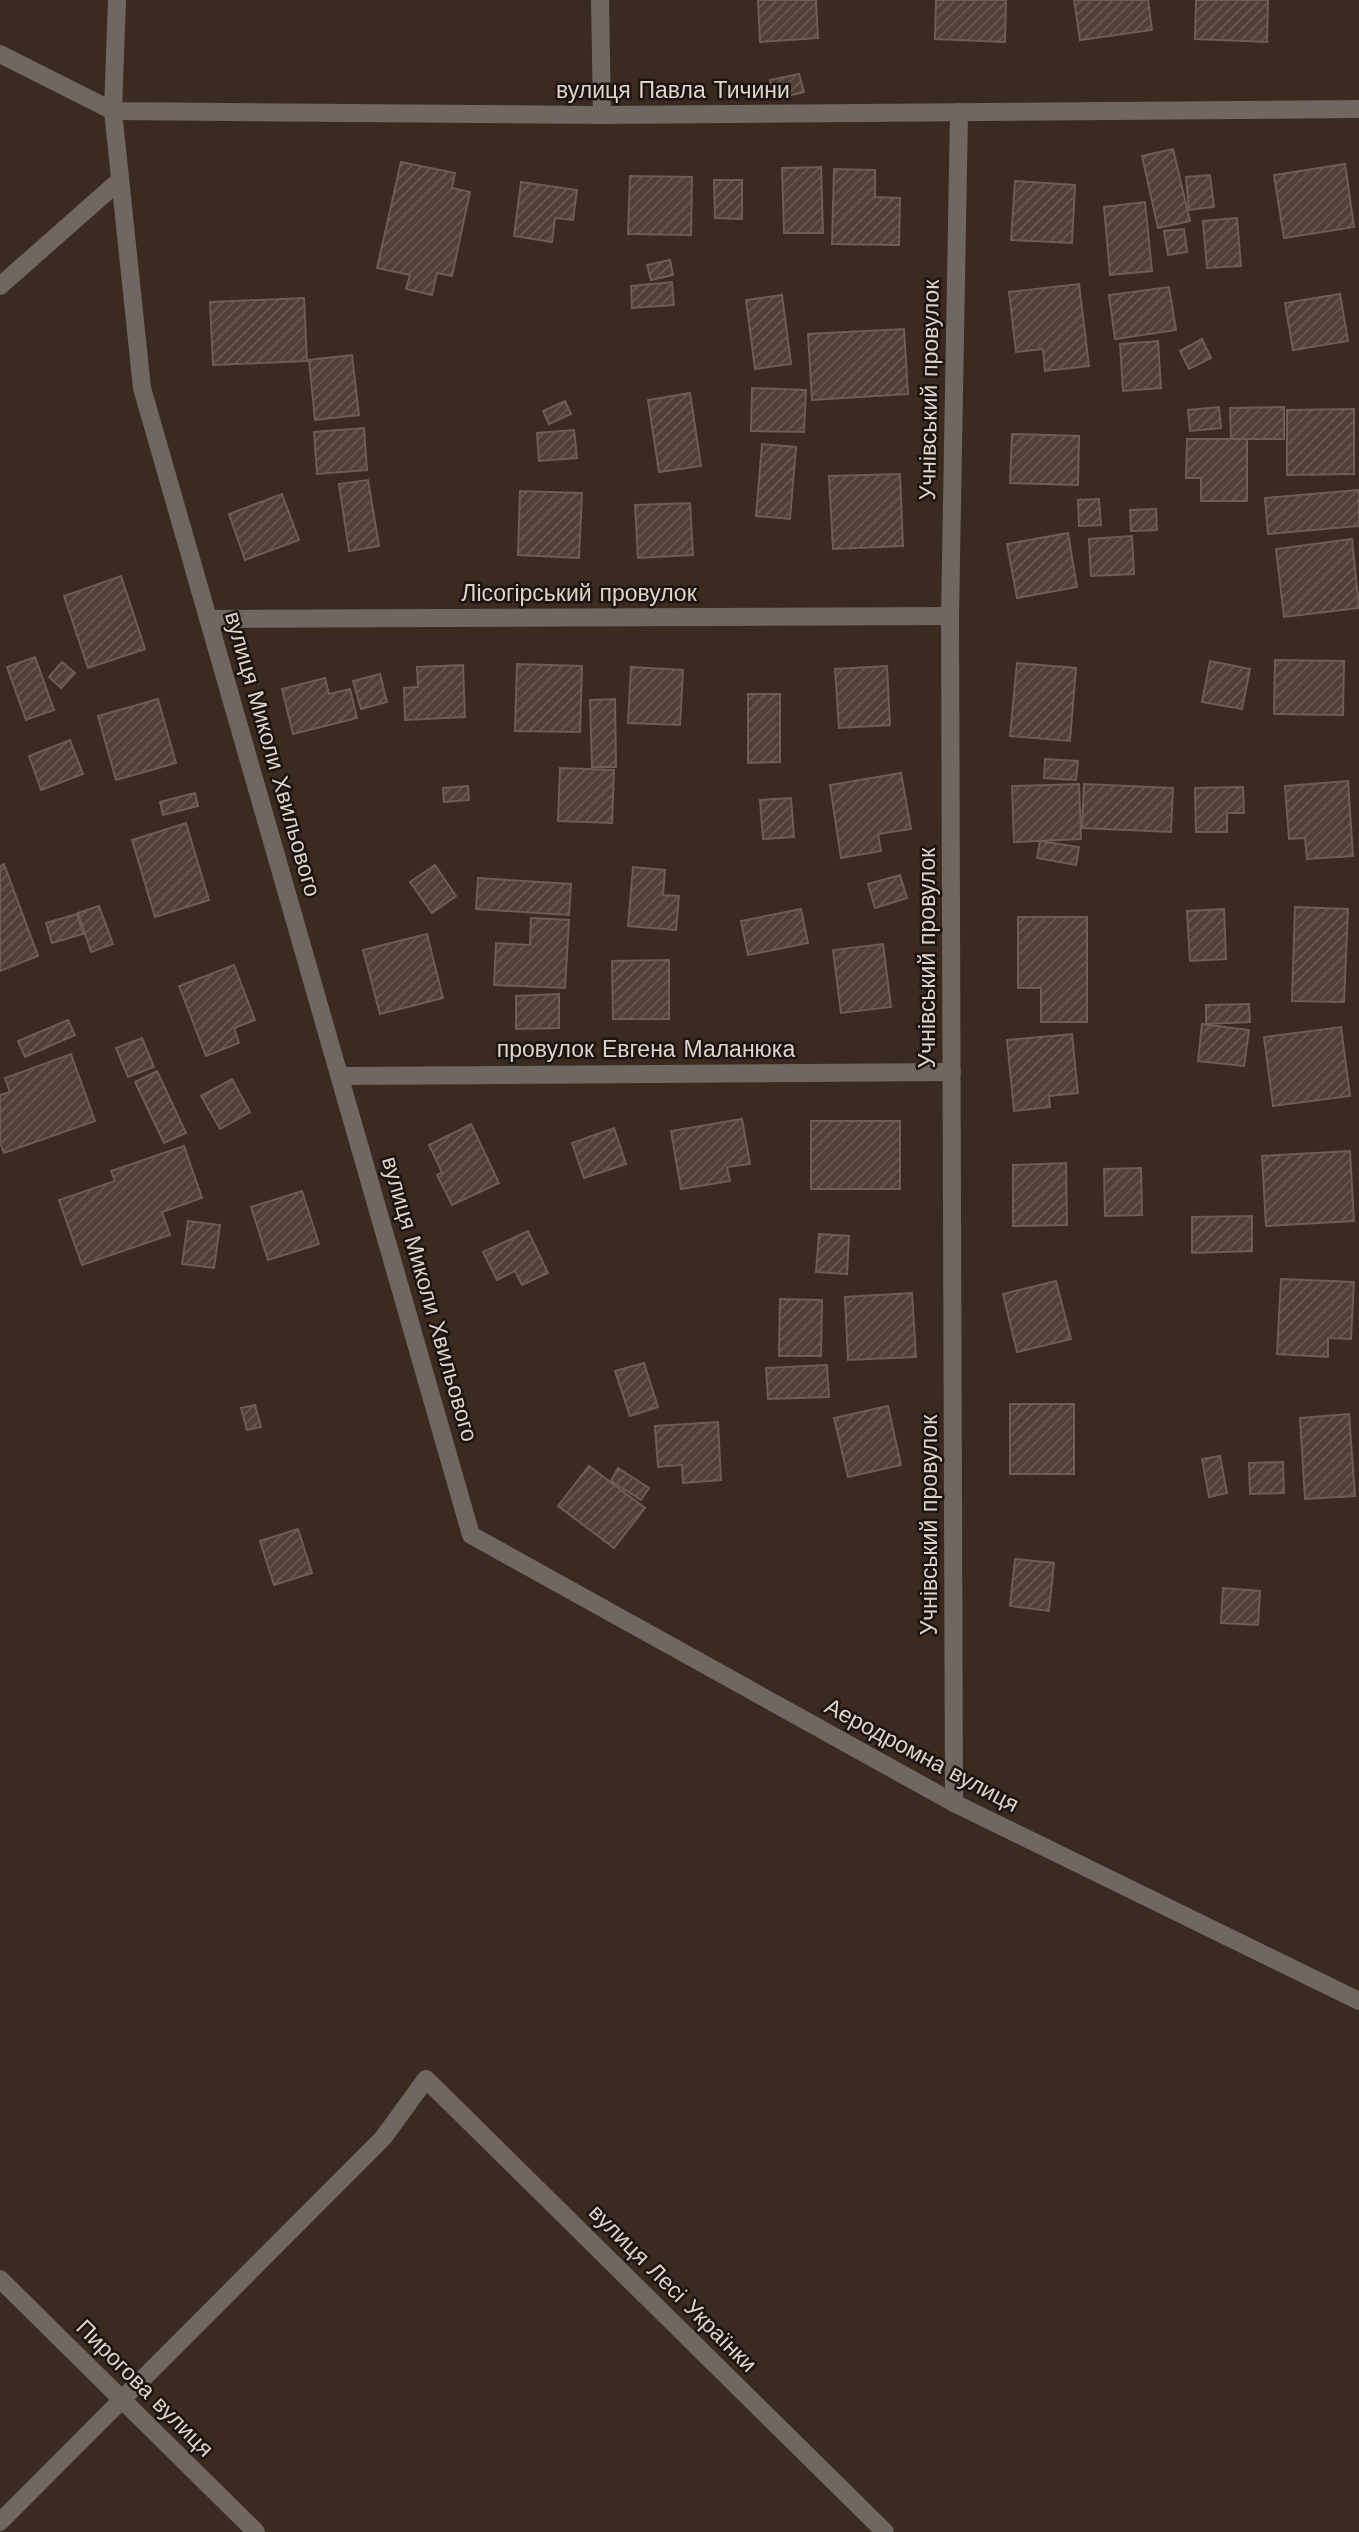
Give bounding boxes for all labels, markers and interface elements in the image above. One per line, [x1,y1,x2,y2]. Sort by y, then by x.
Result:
street label: вулиця Павла Тичини [556,77,790,104]
street label: Учнівський провулок [914,278,945,501]
street label: Лісогірський провулок [461,580,698,607]
street label: вулиця Миколи Хвильового [219,609,326,900]
street label: Учнівський провулок [914,847,941,1068]
street label: провулок Евгена Маланюка [497,1036,795,1063]
street label: вулиця Миколи Хвильового [376,1154,483,1445]
street label: Учнівський провулок [916,1414,943,1635]
street label: Аеродромна вулиця [820,1693,1023,1818]
street label: вулиця Лесі Українки [583,2199,762,2378]
street label: Пирогова вулиця [70,2314,219,2463]

